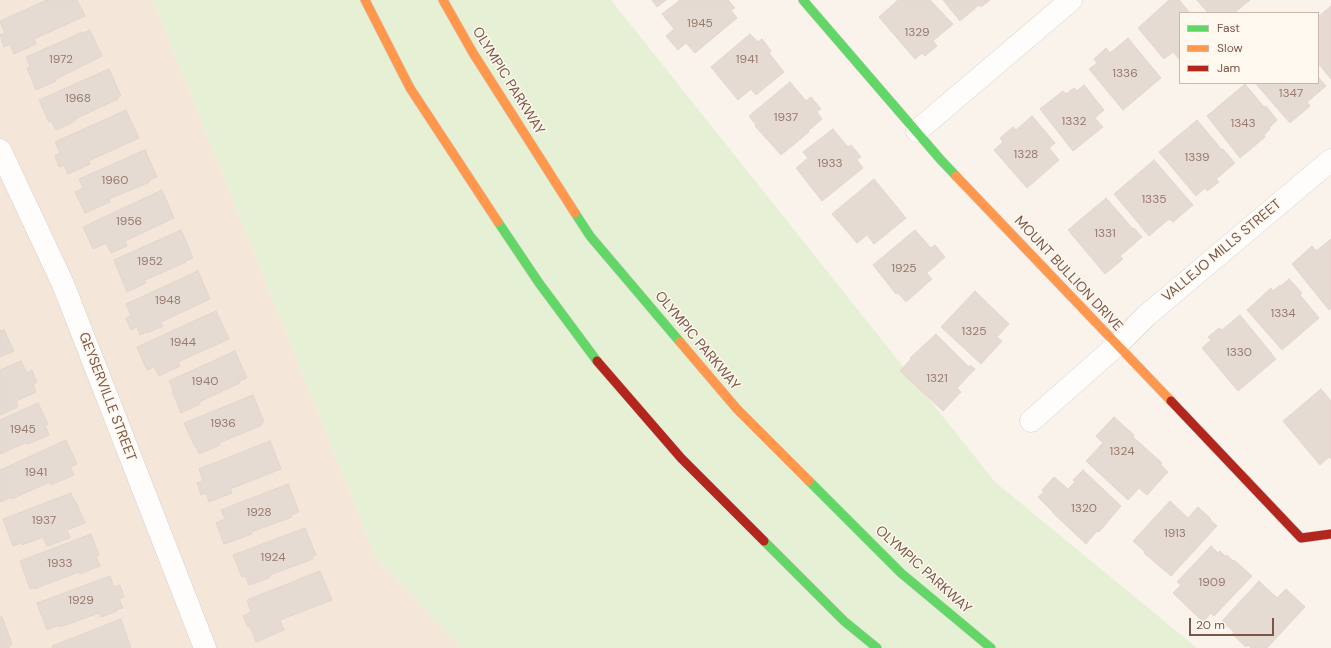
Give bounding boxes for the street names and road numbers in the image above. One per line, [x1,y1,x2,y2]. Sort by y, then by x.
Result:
street label: OLYMPIC PARKWAY [468,24,548,138]
street label: VALLEJO MILLS STREET [1159,196,1285,306]
street label: MOUNT BULLION DRIVE [1010,213,1126,335]
street label: OLYMPIC PARKWAY [651,288,743,394]
street label: GEYSERVILLE STREET [75,330,139,464]
street label: OLYMPIC PARKWAY [871,522,975,618]

